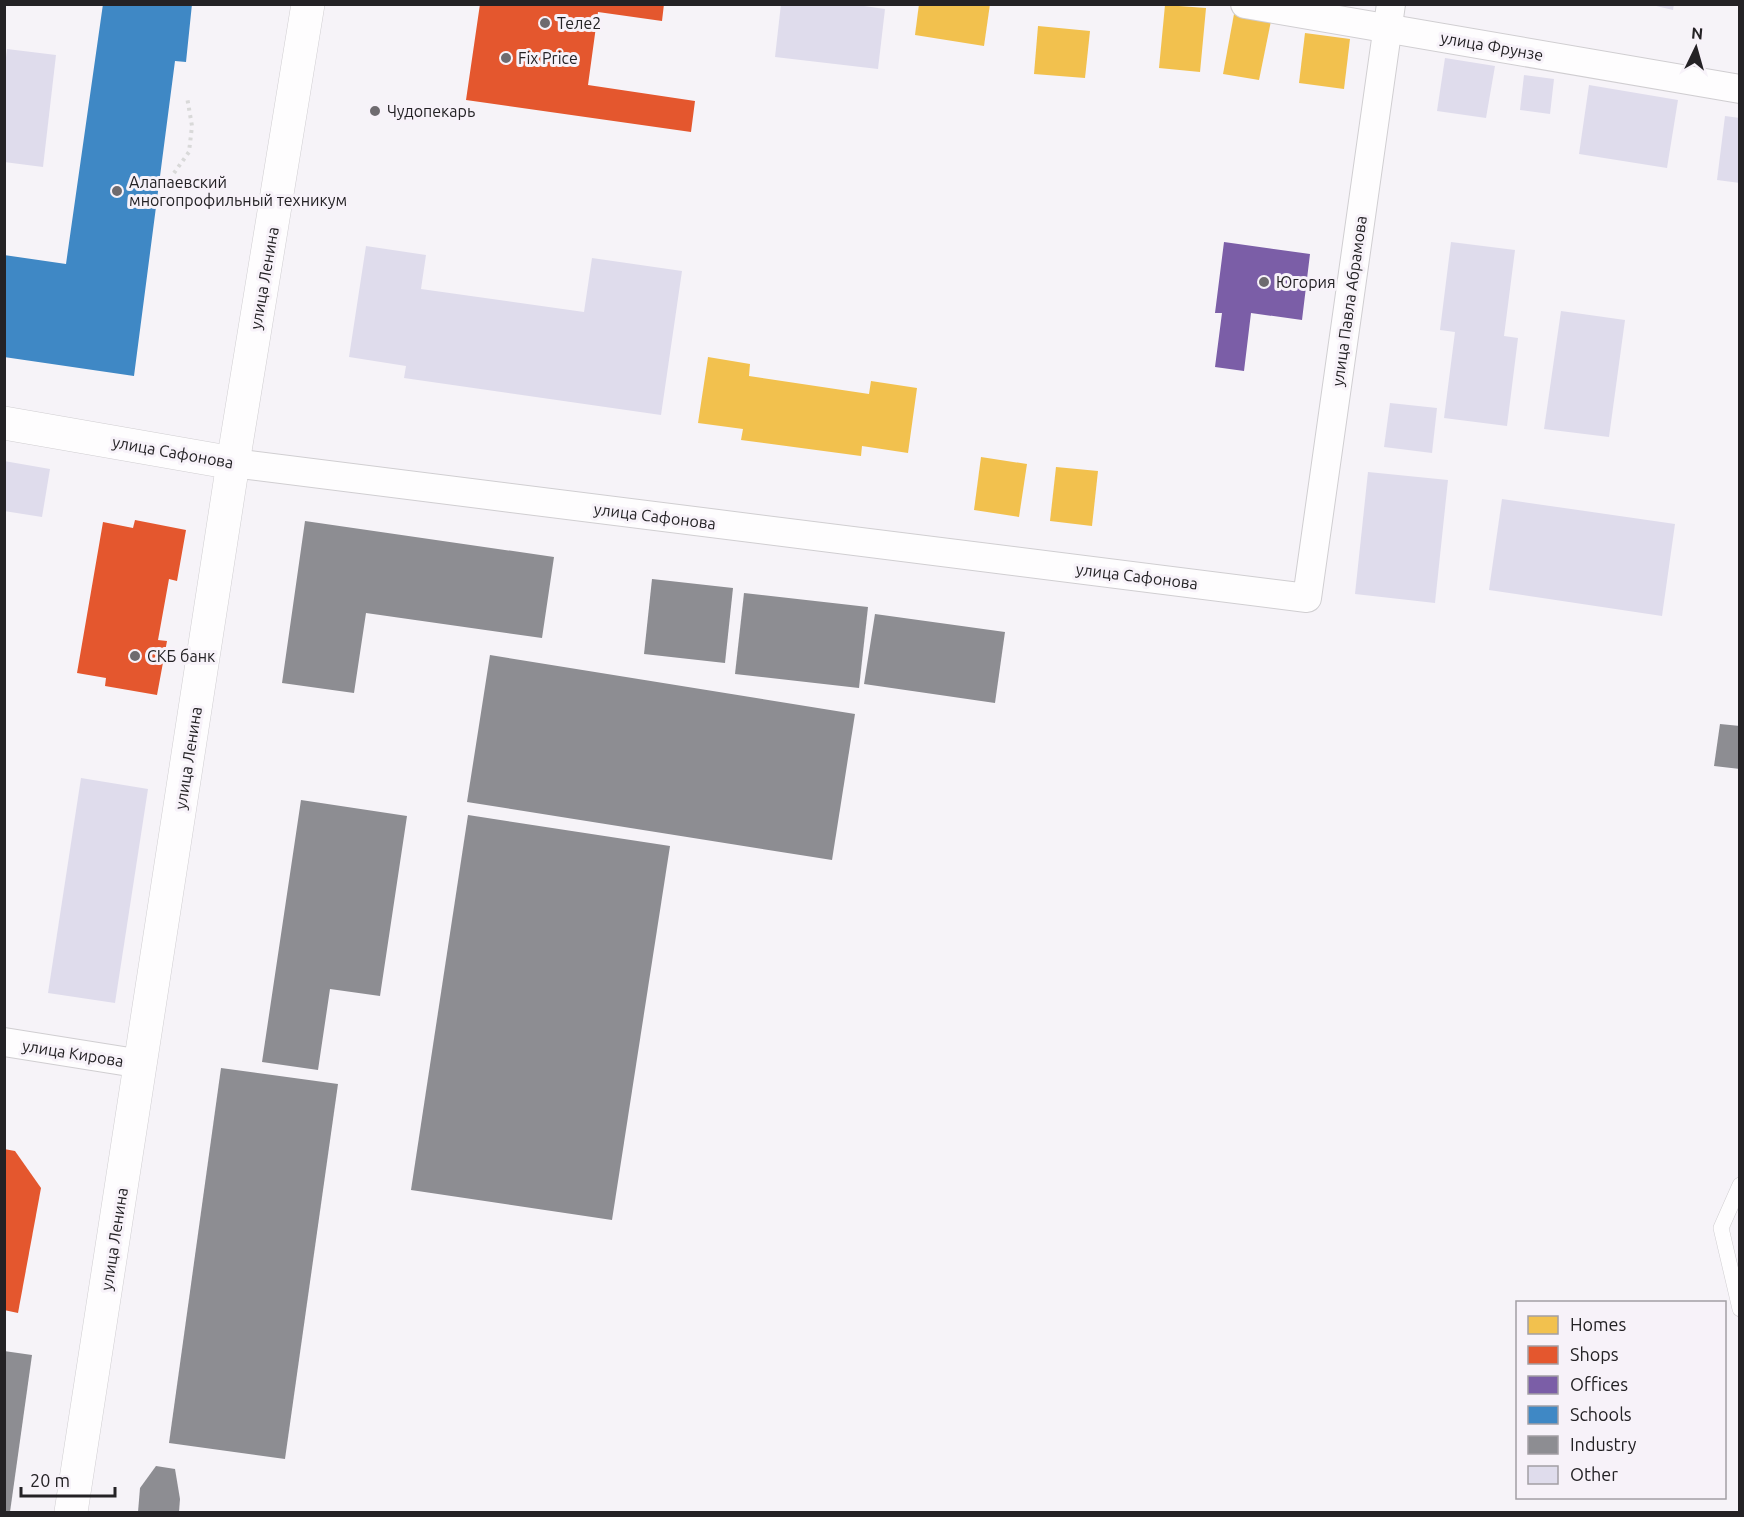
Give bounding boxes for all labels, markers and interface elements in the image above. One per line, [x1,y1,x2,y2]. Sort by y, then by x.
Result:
place label: Теле2 [557,14,601,32]
marker: Теле2 [538,16,552,30]
north arrow [1666,18,1726,78]
text: N [1691,24,1704,43]
street label: улица Фрунзе [1439,28,1545,64]
place label: Fix Price [518,49,578,67]
marker: Fix Price [499,51,513,65]
place label: Чудопекарь [387,102,475,120]
marker: Чудопекарь [368,104,382,118]
place label: Алапаевский многопрофильный техникум [129,173,347,209]
marker: Алапаевский многопрофильный техникум [110,184,124,198]
street label: улица Павла Абрамова [1328,214,1370,388]
street label: улица Ленина [246,225,282,331]
place label: Югория [1276,273,1336,291]
marker: Югория [1257,275,1271,289]
street label: улица Сафонова [111,432,235,472]
street label: улица Сафонова [593,500,717,532]
street label: улица Сафонова [1075,560,1199,592]
place label: СКБ банк [147,647,215,665]
marker: СКБ банк [128,649,142,663]
street label: улица Ленина [171,705,205,811]
street label: улица Кирова [21,1036,125,1070]
street label: улица Ленина [97,1186,131,1292]
legend [1516,1301,1726,1499]
text: Homes [1570,1314,1627,1334]
text: Shops [1570,1344,1619,1364]
text: Offices [1570,1374,1628,1394]
text: Schools [1570,1404,1632,1424]
text: Industry [1570,1434,1637,1454]
scale bar [21,1460,116,1498]
text: Other [1570,1464,1618,1484]
text: 20 m [30,1470,70,1490]

